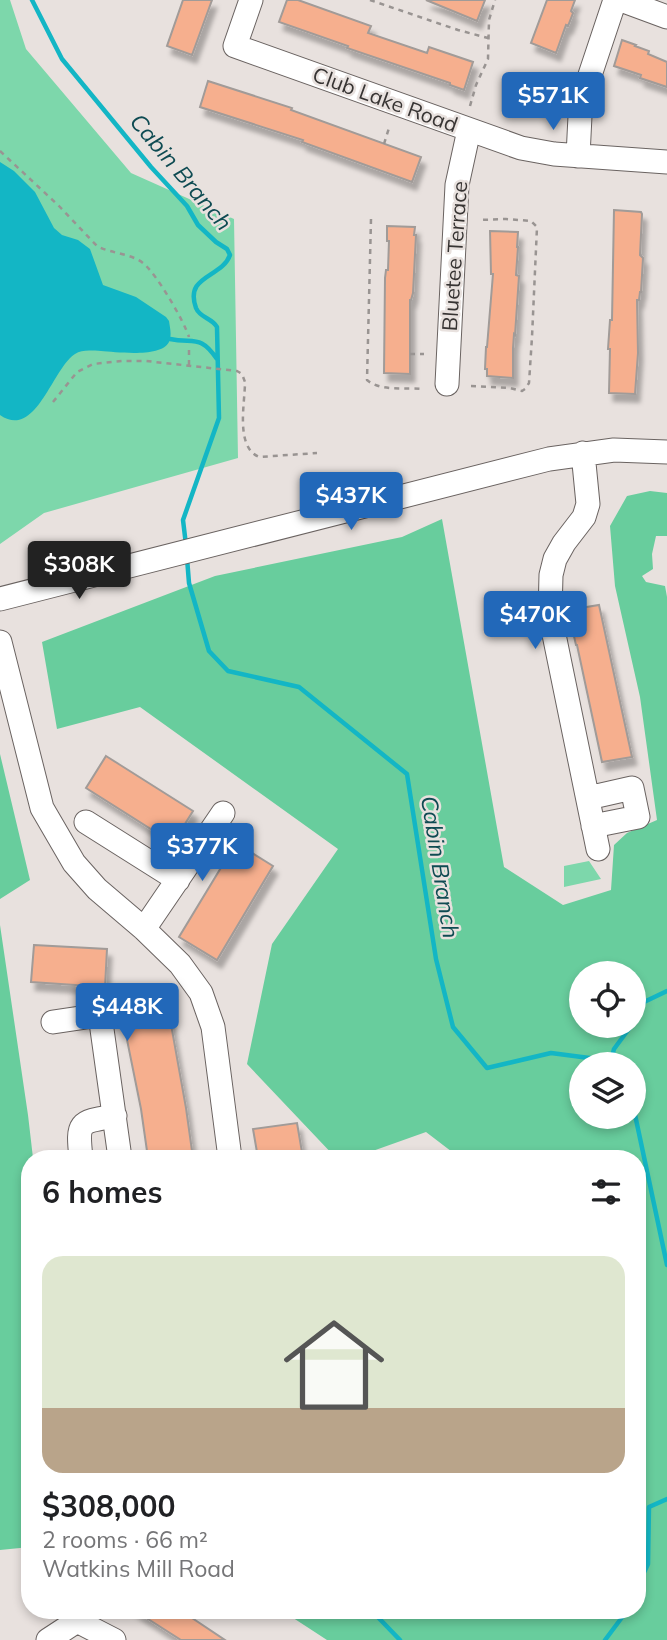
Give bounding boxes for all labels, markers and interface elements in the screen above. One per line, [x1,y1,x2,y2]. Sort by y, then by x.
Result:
street label: Club Lake Road [309,61,461,137]
pin: $571K [504,72,602,132]
text: $571K [518,80,588,109]
water label: Cabin Branch [124,107,239,236]
street label: Bluetee Terrace [436,180,472,332]
pin: $437K [302,472,400,532]
text: $437K [316,480,386,509]
pin: $308K [30,542,128,601]
text: $308K [44,549,114,578]
pin: $470K [486,592,584,651]
text: $470K [500,599,570,628]
water label: Cabin Branch [415,794,466,940]
pin: $377K [153,824,251,883]
text: $377K [167,831,237,860]
map controls [569,961,646,1129]
button: locate [569,961,646,1038]
pin: $448K [78,984,176,1043]
text: $448K [92,991,162,1020]
button: layers [569,1052,646,1129]
text: 6 homes [42,1173,163,1211]
icon: filters [587,1173,625,1211]
icon: home [271,1302,397,1428]
text: $308,000 [42,1487,175,1525]
text: 2 rooms · 66 m² [42,1525,208,1554]
text: Watkins Mill Road [42,1554,235,1583]

